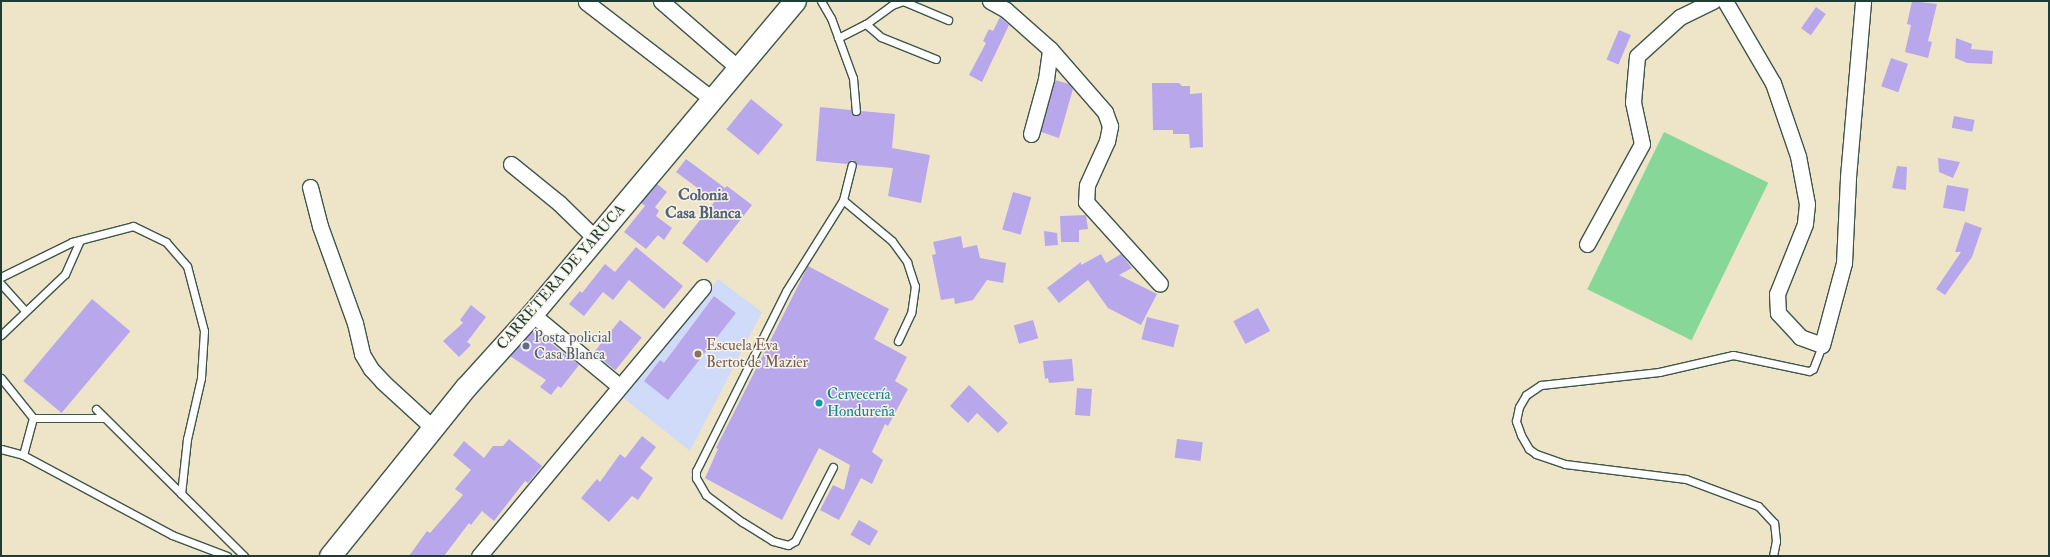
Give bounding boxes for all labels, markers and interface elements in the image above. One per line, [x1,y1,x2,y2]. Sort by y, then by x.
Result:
district label: Colonia Casa Blanca [665,185,741,223]
street label: CARRETERA DE YARUCA [493,201,629,353]
place label: Posta policial Casa Blanca [534,328,611,363]
place label: Escuela Eva Bertot de Mazier [706,336,808,371]
marker: Posta policial Casa Blanca [521,341,531,351]
marker: Escuela Eva Bertot de Mazier [693,349,703,359]
place label: Cervecería Hondureña [827,385,895,420]
marker: Cervecería Hondureña [814,398,824,408]

